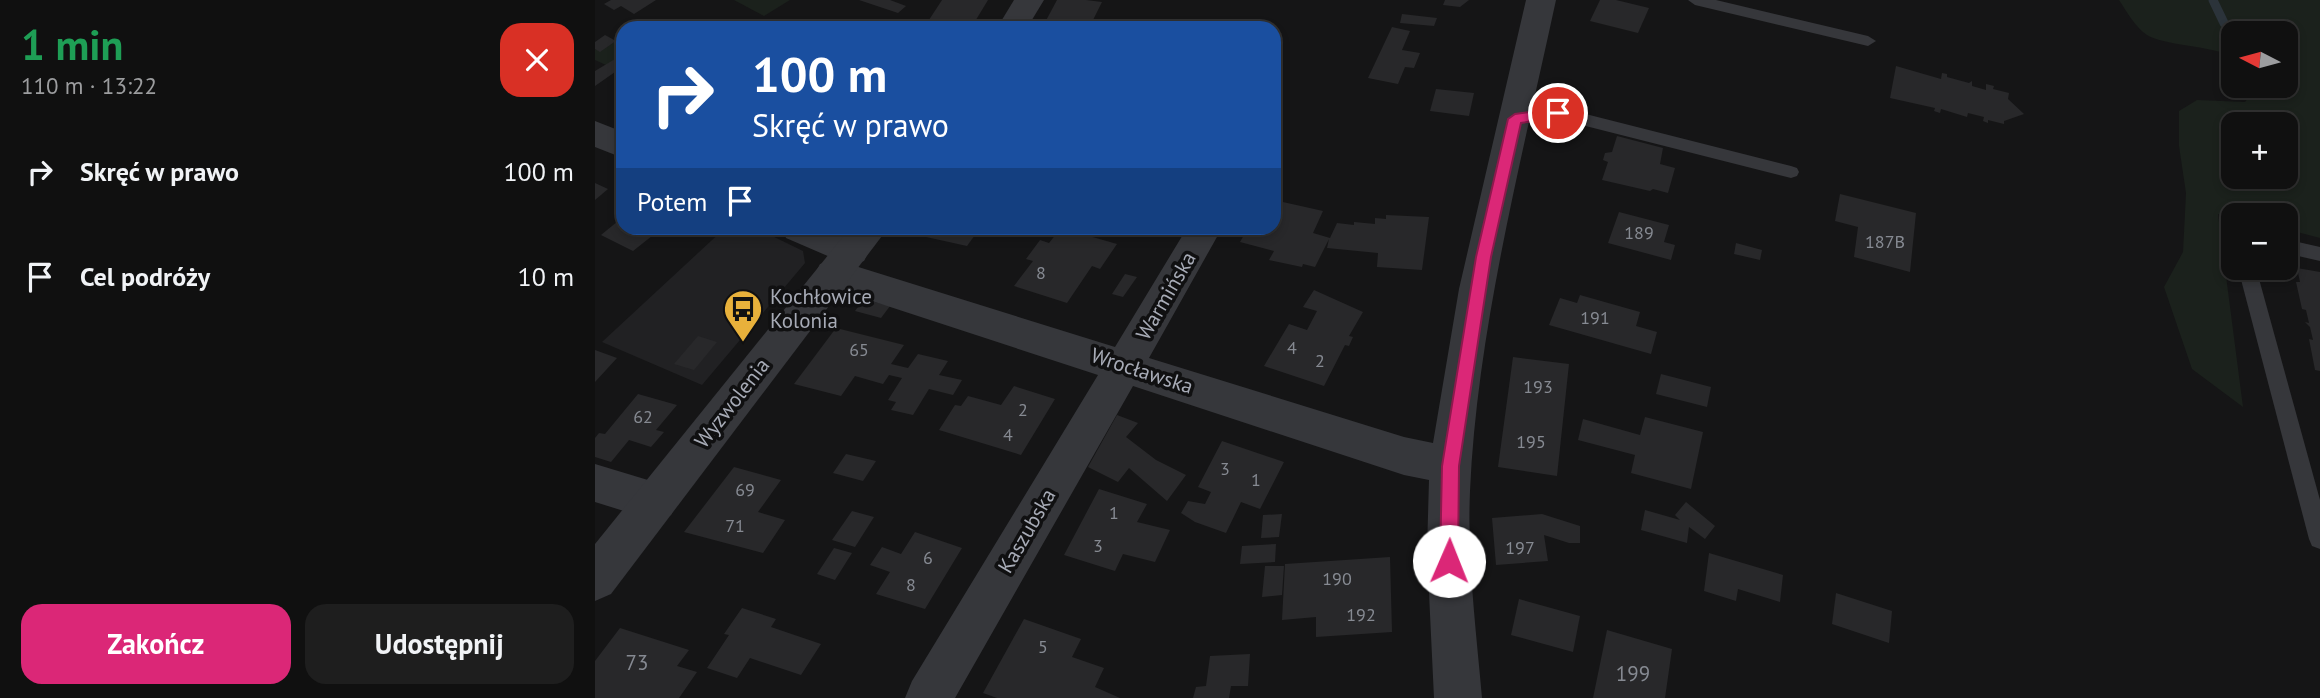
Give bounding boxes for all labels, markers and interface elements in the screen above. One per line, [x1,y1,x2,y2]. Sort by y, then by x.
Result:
text: 1 min [21,17,123,72]
north arrow [2221,21,2298,98]
map controls [2221,21,2298,280]
button: close [500,23,574,97]
text: 100 m [752,42,887,106]
icon: right [637,49,728,140]
text: 110 m · 13:22 [21,71,157,100]
pin [1528,83,1588,143]
icon: arrive [1539,94,1577,132]
text: Skręć w prawo [752,104,949,146]
button: + [2221,112,2298,189]
icon: right [21,153,59,191]
text: Skręć w prawo [80,155,239,188]
text: 100 m [503,155,574,188]
icon: arrive [721,182,759,220]
text: Potem [637,185,707,218]
button: − [2221,203,2298,280]
house number: 189 [1624,221,1654,244]
house number: 187B [1865,230,1905,253]
street label: Warmińska [1129,247,1202,345]
icon: arrive [21,258,59,296]
text: Cel podróży [80,260,210,293]
text: 10 m [518,260,574,293]
house number: 8 [1036,261,1046,284]
place label: Kochłowice Kolonia [770,283,872,334]
bus stop icon: Kochłowice Kolonia [722,288,764,343]
house number: 191 [1580,306,1610,329]
house number: 4 [1287,336,1297,359]
house number: 65 [849,338,869,361]
street label: Wrocławska [1088,341,1197,400]
house number: 2 [1315,349,1325,372]
street label: Wyzwolenia [688,352,775,453]
house number: 193 [1523,375,1553,398]
house number: 2 [1018,398,1028,421]
house number: 62 [633,405,653,428]
house number: 4 [1003,423,1013,446]
house number: 195 [1516,430,1546,453]
house number: 3 [1220,457,1230,480]
house number: 1 [1251,468,1261,491]
house number: 69 [735,478,755,501]
street label: Kaszubska [992,484,1061,578]
house number: 1 [1109,501,1119,524]
house number: 71 [725,514,745,537]
position arrow [1412,524,1486,598]
house number: 3 [1093,534,1103,557]
house number: 197 [1505,536,1535,559]
house number: 6 [923,546,933,569]
house number: 190 [1322,567,1352,590]
house number: 8 [906,573,916,596]
house number: 192 [1346,603,1376,626]
button: Zakończ [21,604,291,684]
button: Udostępnij [305,604,574,684]
house number: 5 [1038,635,1048,658]
house number: 73 [626,649,648,676]
house number: 199 [1616,660,1650,687]

